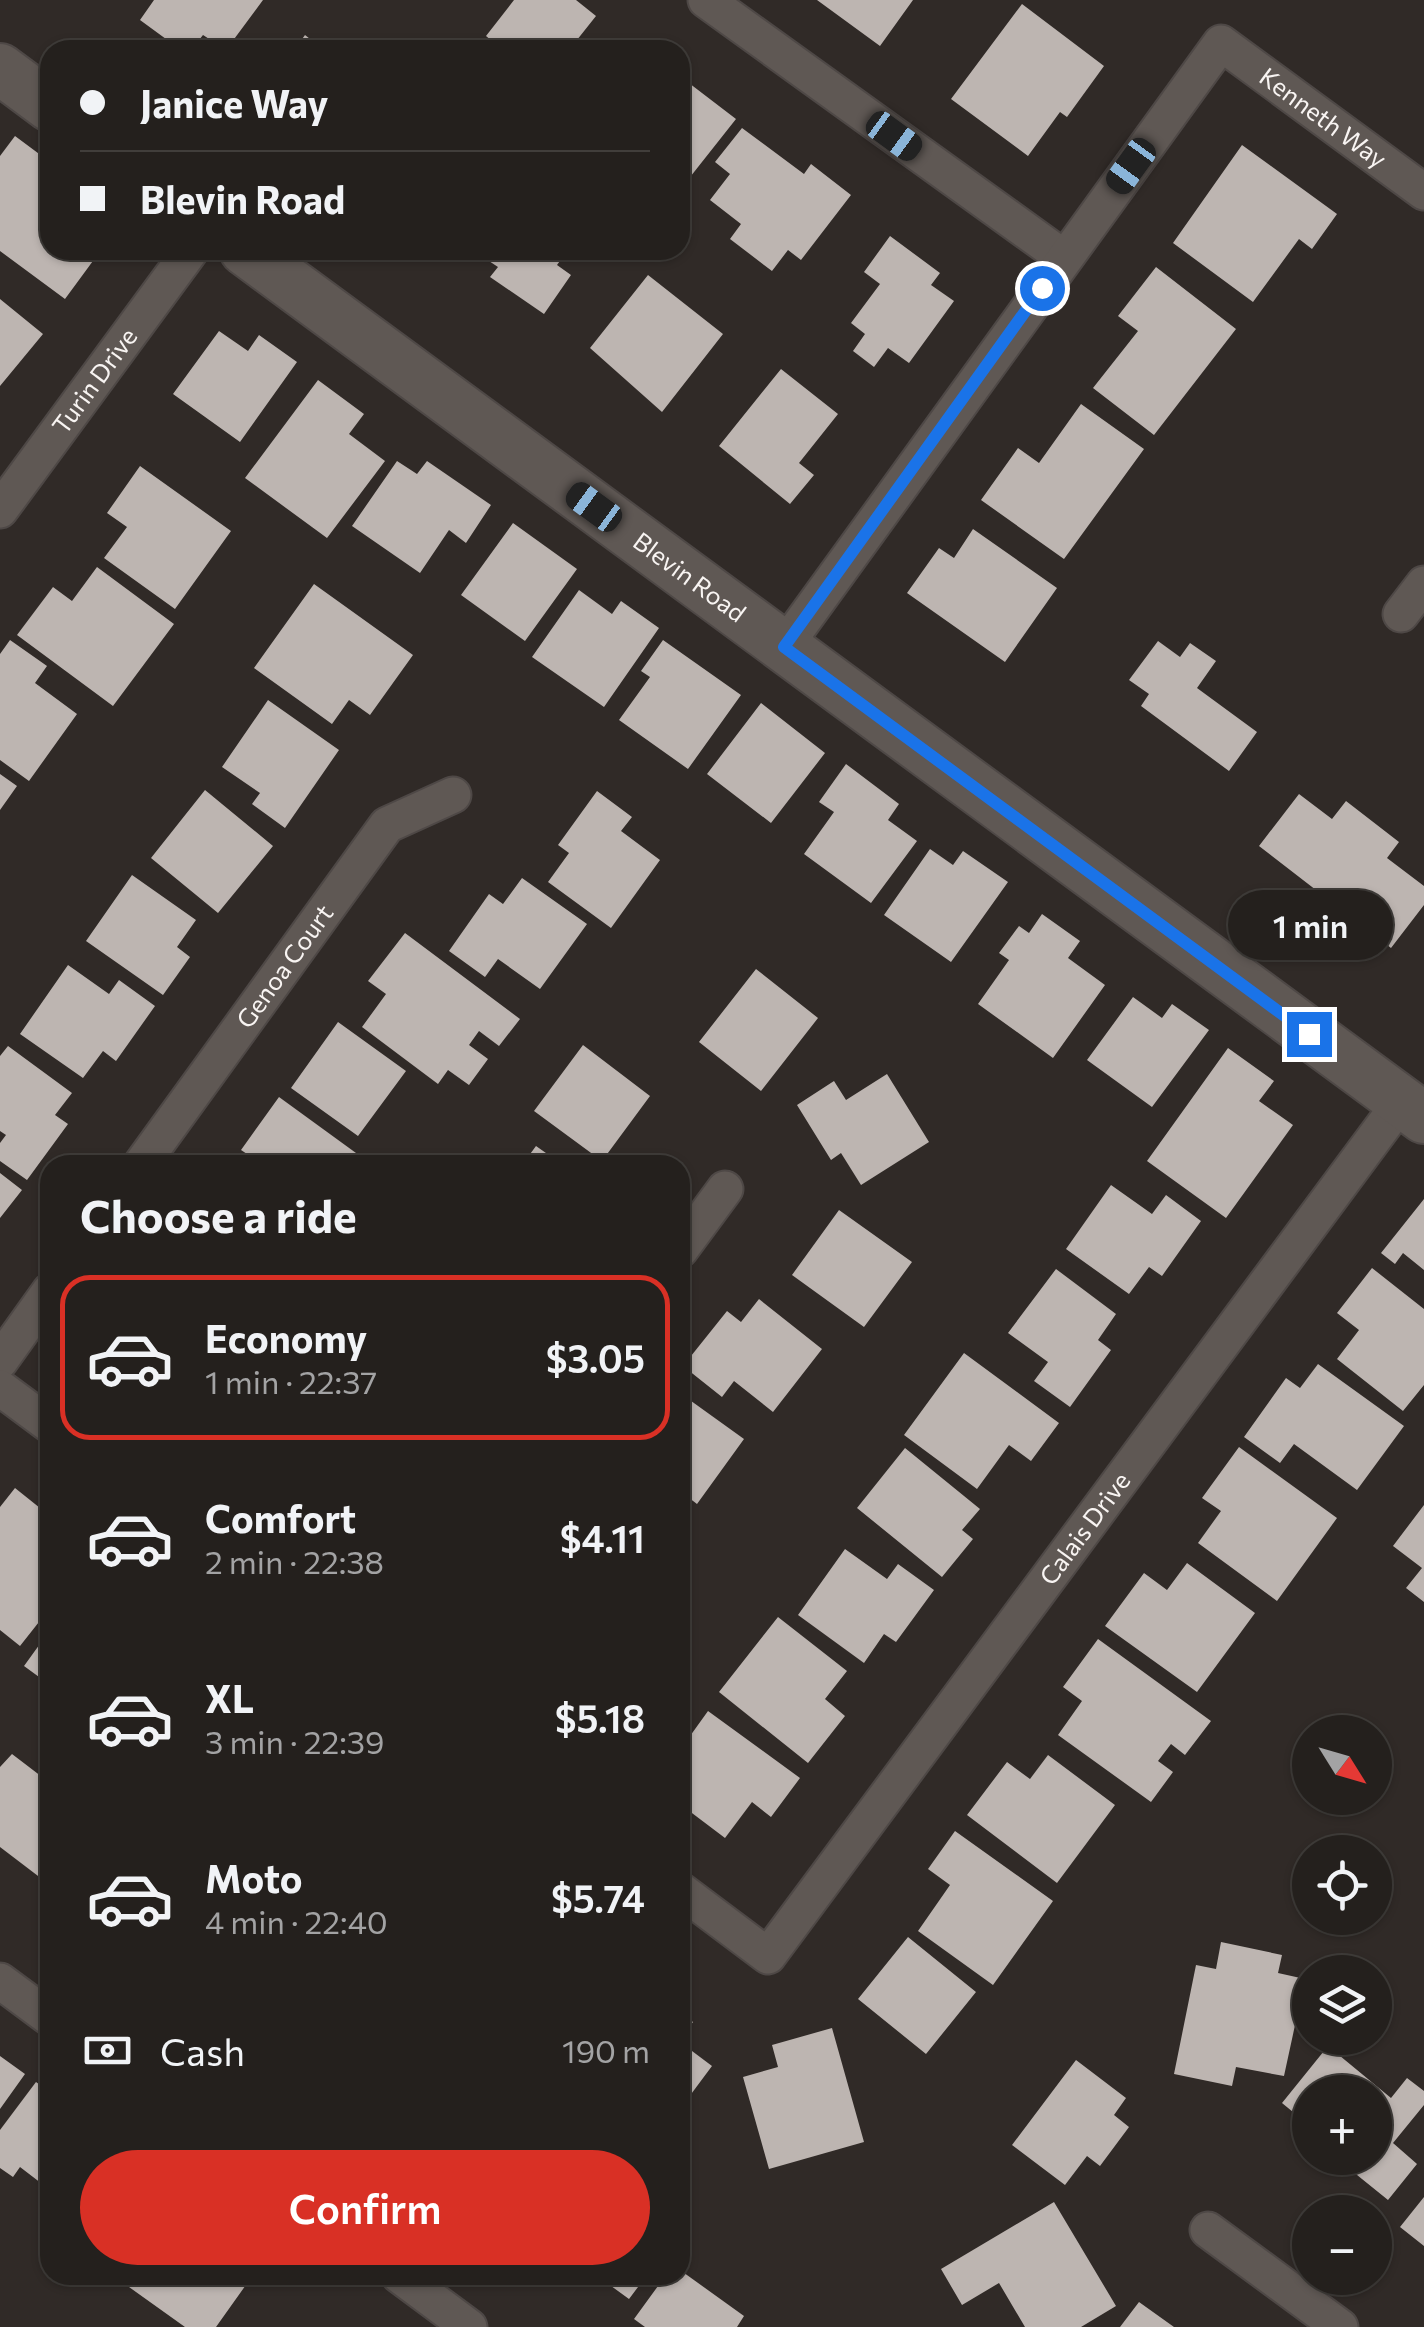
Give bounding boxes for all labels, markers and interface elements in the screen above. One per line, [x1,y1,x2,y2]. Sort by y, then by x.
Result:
street label: Kenneth Way [1254,61,1393,174]
text: Janice Way [140,79,328,126]
car [861,106,927,166]
car [1101,133,1161,199]
text: Blevin Road [140,175,345,222]
route start [1020,266,1065,311]
street label: Turin Drive [45,322,143,439]
car [561,477,627,537]
street label: Blevin Road [628,525,752,628]
callout: 1 min [1226,889,1392,959]
street label: Genoa Court [229,898,338,1033]
text: 1 min [1273,905,1348,945]
route end [1287,1012,1332,1057]
text: Choose a ride [80,1187,357,1242]
icon: car [85,1313,175,1403]
text: Economy [205,1314,367,1361]
text: $3.05 [546,1334,645,1381]
text: 1 min · 22:37 [205,1361,377,1401]
street label: Calais Drive [1032,1466,1136,1590]
icon: car [85,1493,175,1583]
text: Comfort [205,1494,356,1541]
text: $4.11 [560,1514,645,1561]
text: 2 min · 22:38 [205,1541,384,1581]
icon: car [85,1673,175,1763]
text: XL [205,1674,254,1721]
text: $5.18 [555,1694,645,1741]
north arrow [1292,1715,1392,1815]
map controls [1292,1715,1392,2295]
text: 3 min · 22:39 [205,1721,384,1761]
button: locate [1292,1835,1392,1935]
icon: car [85,1853,175,1943]
text: Moto [205,1854,303,1901]
text: $5.74 [551,1874,645,1921]
text: 4 min · 22:40 [205,1901,388,1941]
button: layers [1292,1955,1392,2055]
icon: cash [80,2023,135,2078]
text: Cash [160,2027,245,2074]
text: 190 m [562,2030,650,2070]
button: + [1292,2075,1392,2175]
button: Confirm [80,2150,650,2265]
button: − [1292,2195,1392,2295]

